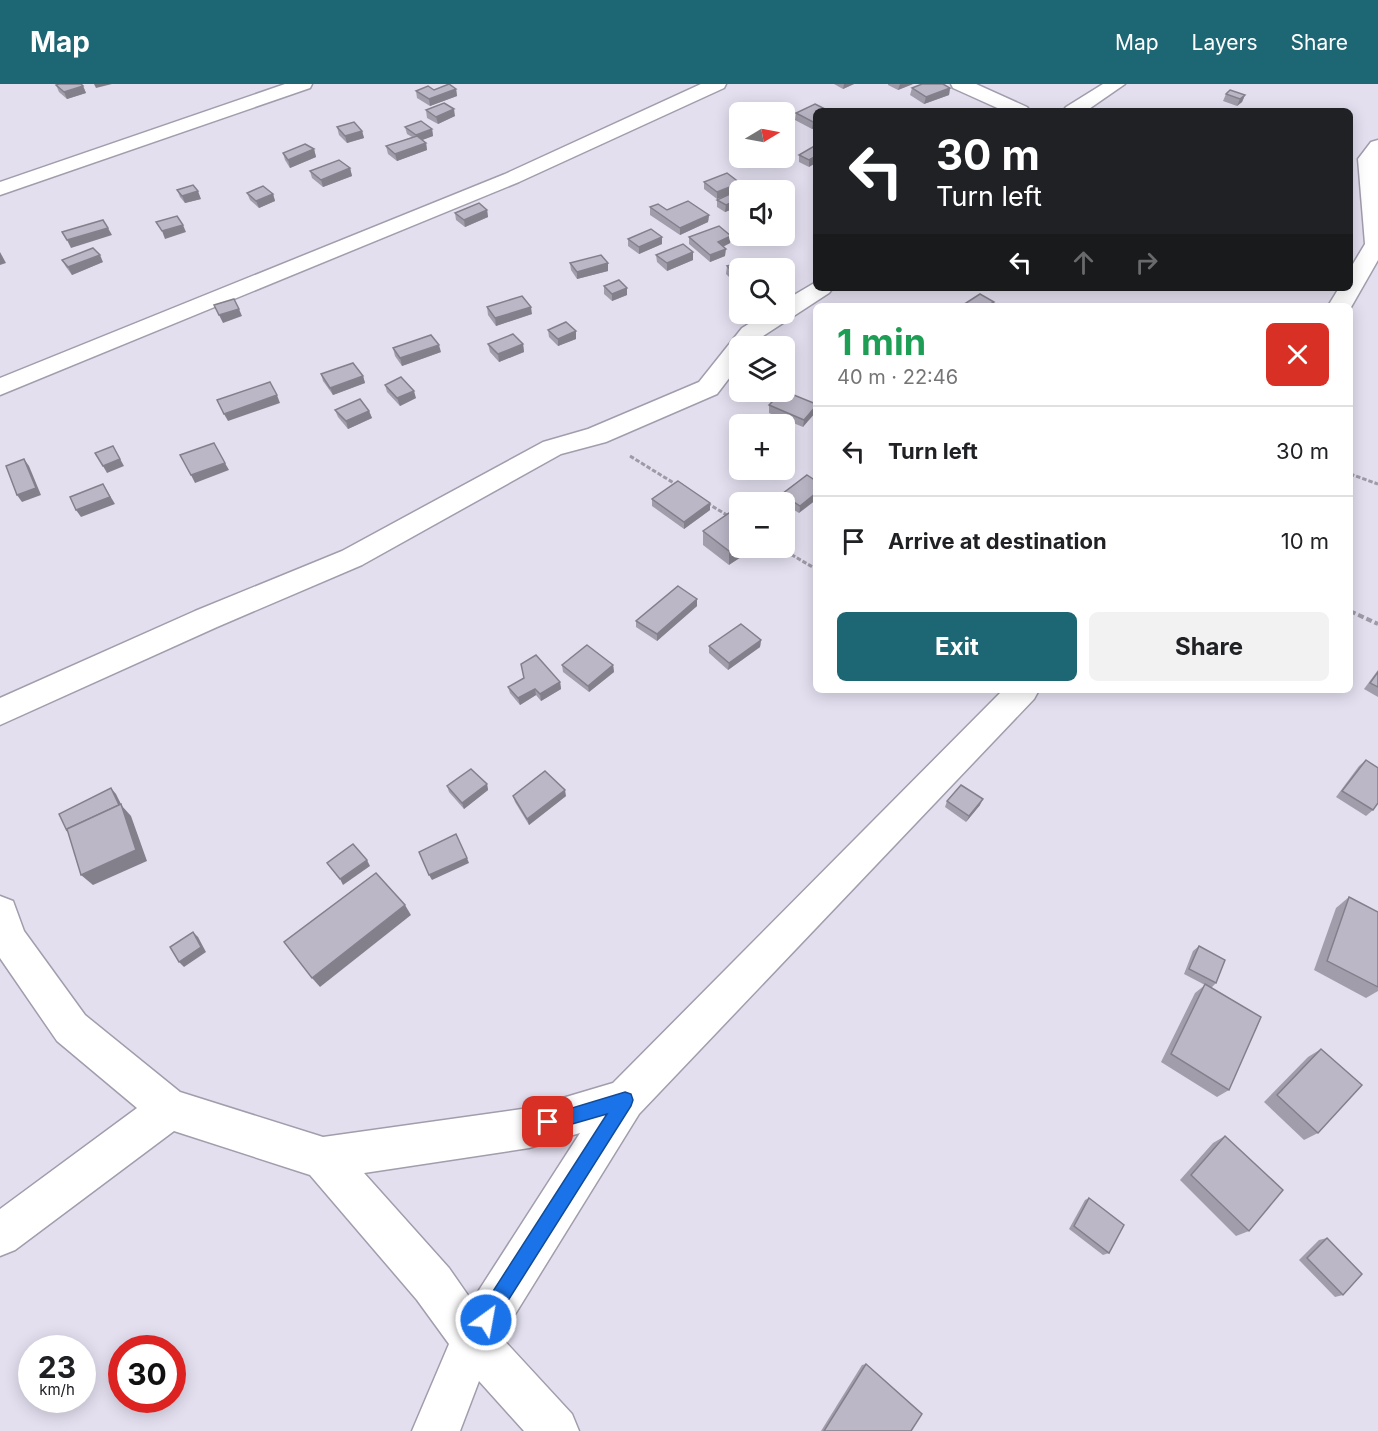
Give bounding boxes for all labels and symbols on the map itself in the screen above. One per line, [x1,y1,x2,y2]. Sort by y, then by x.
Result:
north arrow [729,102,795,168]
pin [522,1096,573,1147]
position arrow [454,1288,518,1352]
speed limit sign: 30 [108,1335,186,1413]

